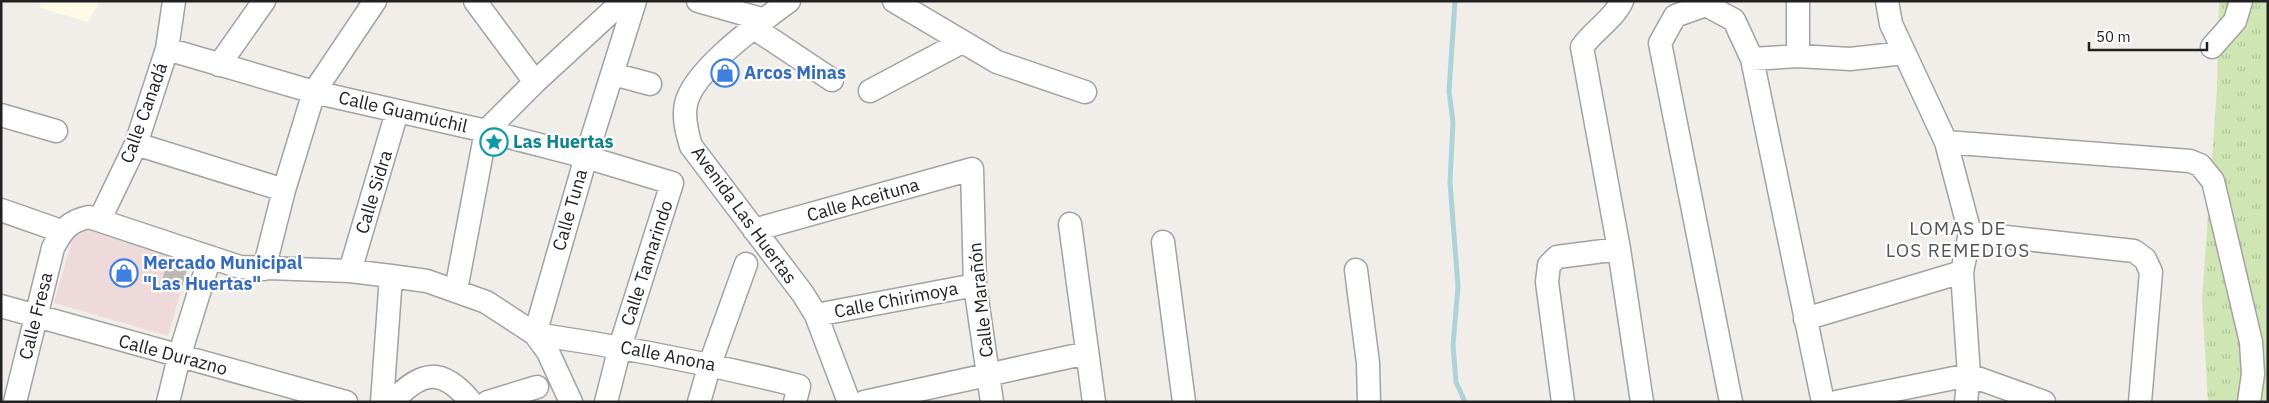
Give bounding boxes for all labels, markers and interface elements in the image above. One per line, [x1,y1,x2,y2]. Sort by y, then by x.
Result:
scale bar [2089,20,2206,52]
text: 50 m [2096,27,2131,46]
shop icon: Arcos Minas [710,58,740,88]
street label: Calle Canadá [115,59,172,166]
place label: Arcos Minas [744,61,846,84]
street label: Calle Guamúchil [336,86,470,138]
place icon: Las Huertas [479,127,509,157]
place label: Las Huertas [513,130,614,153]
street label: Avenida Las Huertas [687,141,802,288]
street label: Calle Sidra [350,147,397,236]
street label: Calle Tuna [547,166,592,253]
street label: Calle Aceituna [804,172,922,227]
street label: Calle Tamarindo [615,197,678,328]
district label: LOMAS DE LOS REMEDIOS [1886,216,2030,262]
street label: Calle Marañón [963,241,998,359]
place label: Mercado Municipal "Las Huertas" [143,251,303,295]
shop icon: Mercado Municipal "Las Huertas" [109,258,139,288]
street label: Calle Fresa [14,269,58,362]
street label: Calle Chirimoya [832,276,960,323]
street label: Calle Durazno [116,329,230,380]
street label: Calle Anona [619,335,718,376]

